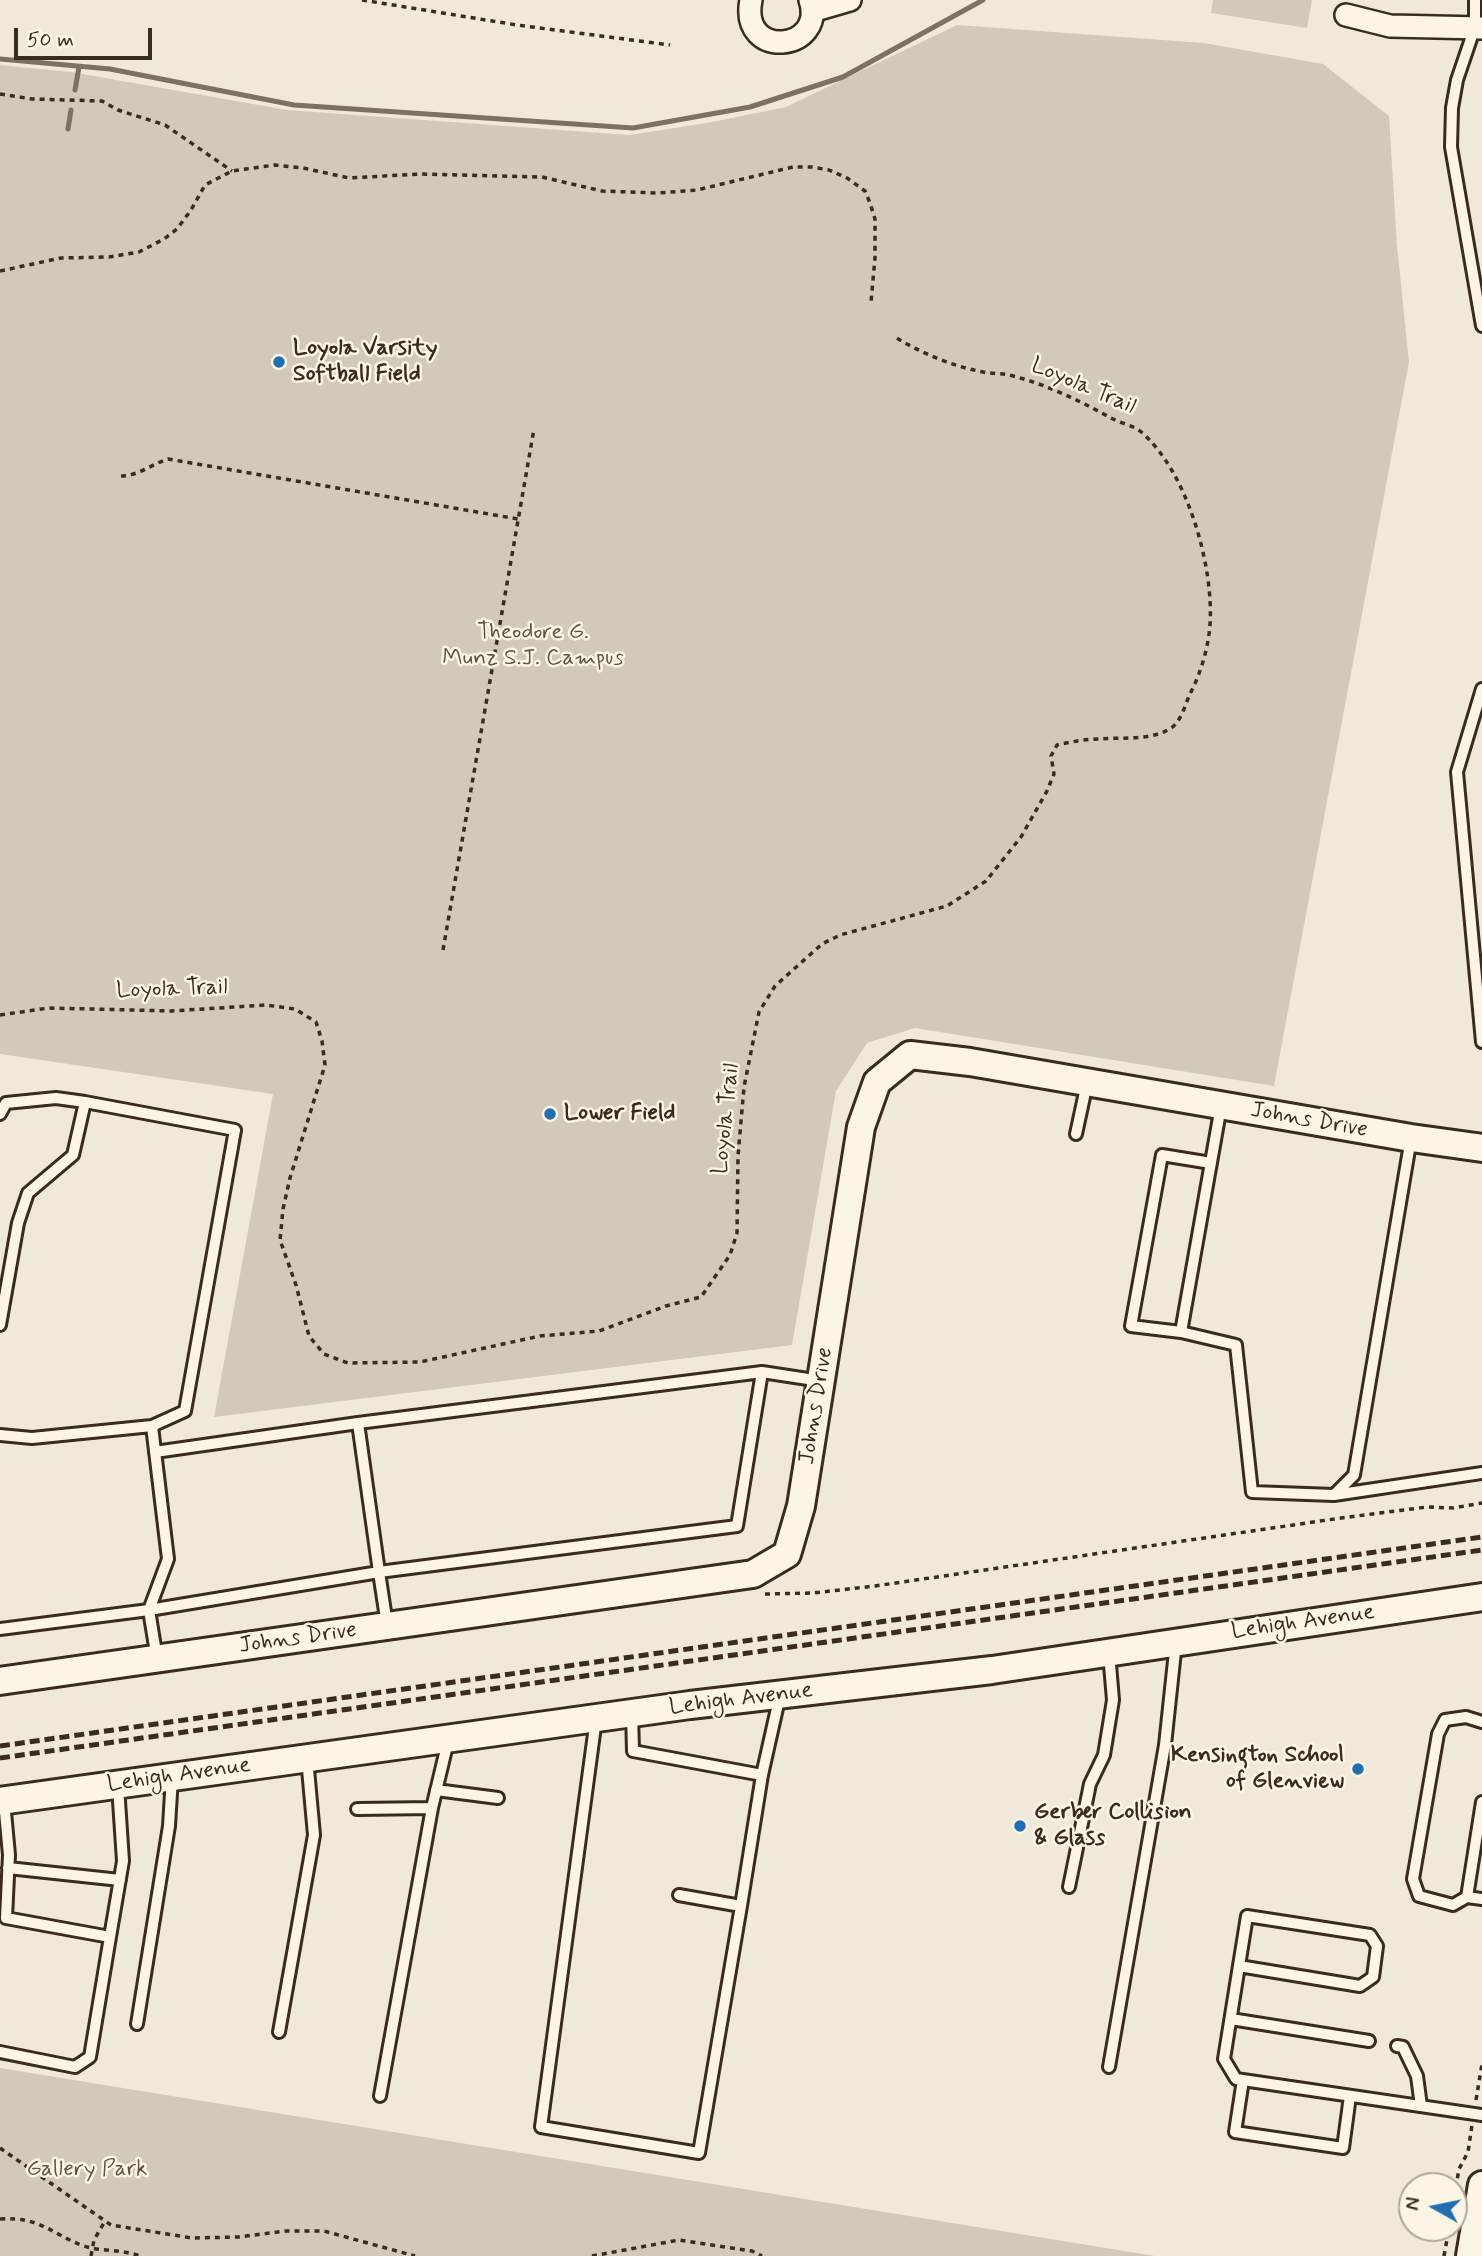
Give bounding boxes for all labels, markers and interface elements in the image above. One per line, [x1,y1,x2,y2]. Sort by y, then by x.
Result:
scale bar [18,14,156,58]
text: 50 m [27,26,74,54]
place label: Loyola Varsity Softball Field [293,335,438,389]
street label: Loyola Trail [1026,353,1140,421]
marker: Loyola Varsity Softball Field [271,354,287,370]
park label: Theodore G. Munz S.J. Campus [442,619,624,673]
street label: Loyola Trail [116,974,228,1006]
street label: Loyola Trail [707,1062,747,1176]
street label: Johns Drive [1248,1097,1370,1145]
place label: Lower Field [564,1100,676,1128]
marker: Lower Field [542,1106,558,1122]
street label: Johns Drive [794,1345,840,1467]
street label: Lehigh Avenue [1230,1599,1376,1647]
street label: Johns Drive [237,1617,359,1661]
street label: Lehigh Avenue [668,1678,814,1722]
place label: Kensington School of Glenview [1171,1742,1344,1796]
street label: Lehigh Avenue [106,1752,252,1800]
marker: Kensington School of Glenview [1350,1761,1366,1777]
place label: Gerber Collision & Glass [1034,1799,1192,1853]
marker: Gerber Collision & Glass [1012,1818,1028,1834]
park label: Gallery Park [27,2156,147,2184]
north arrow [1398,2172,1468,2242]
text: N [1400,2196,1427,2212]

